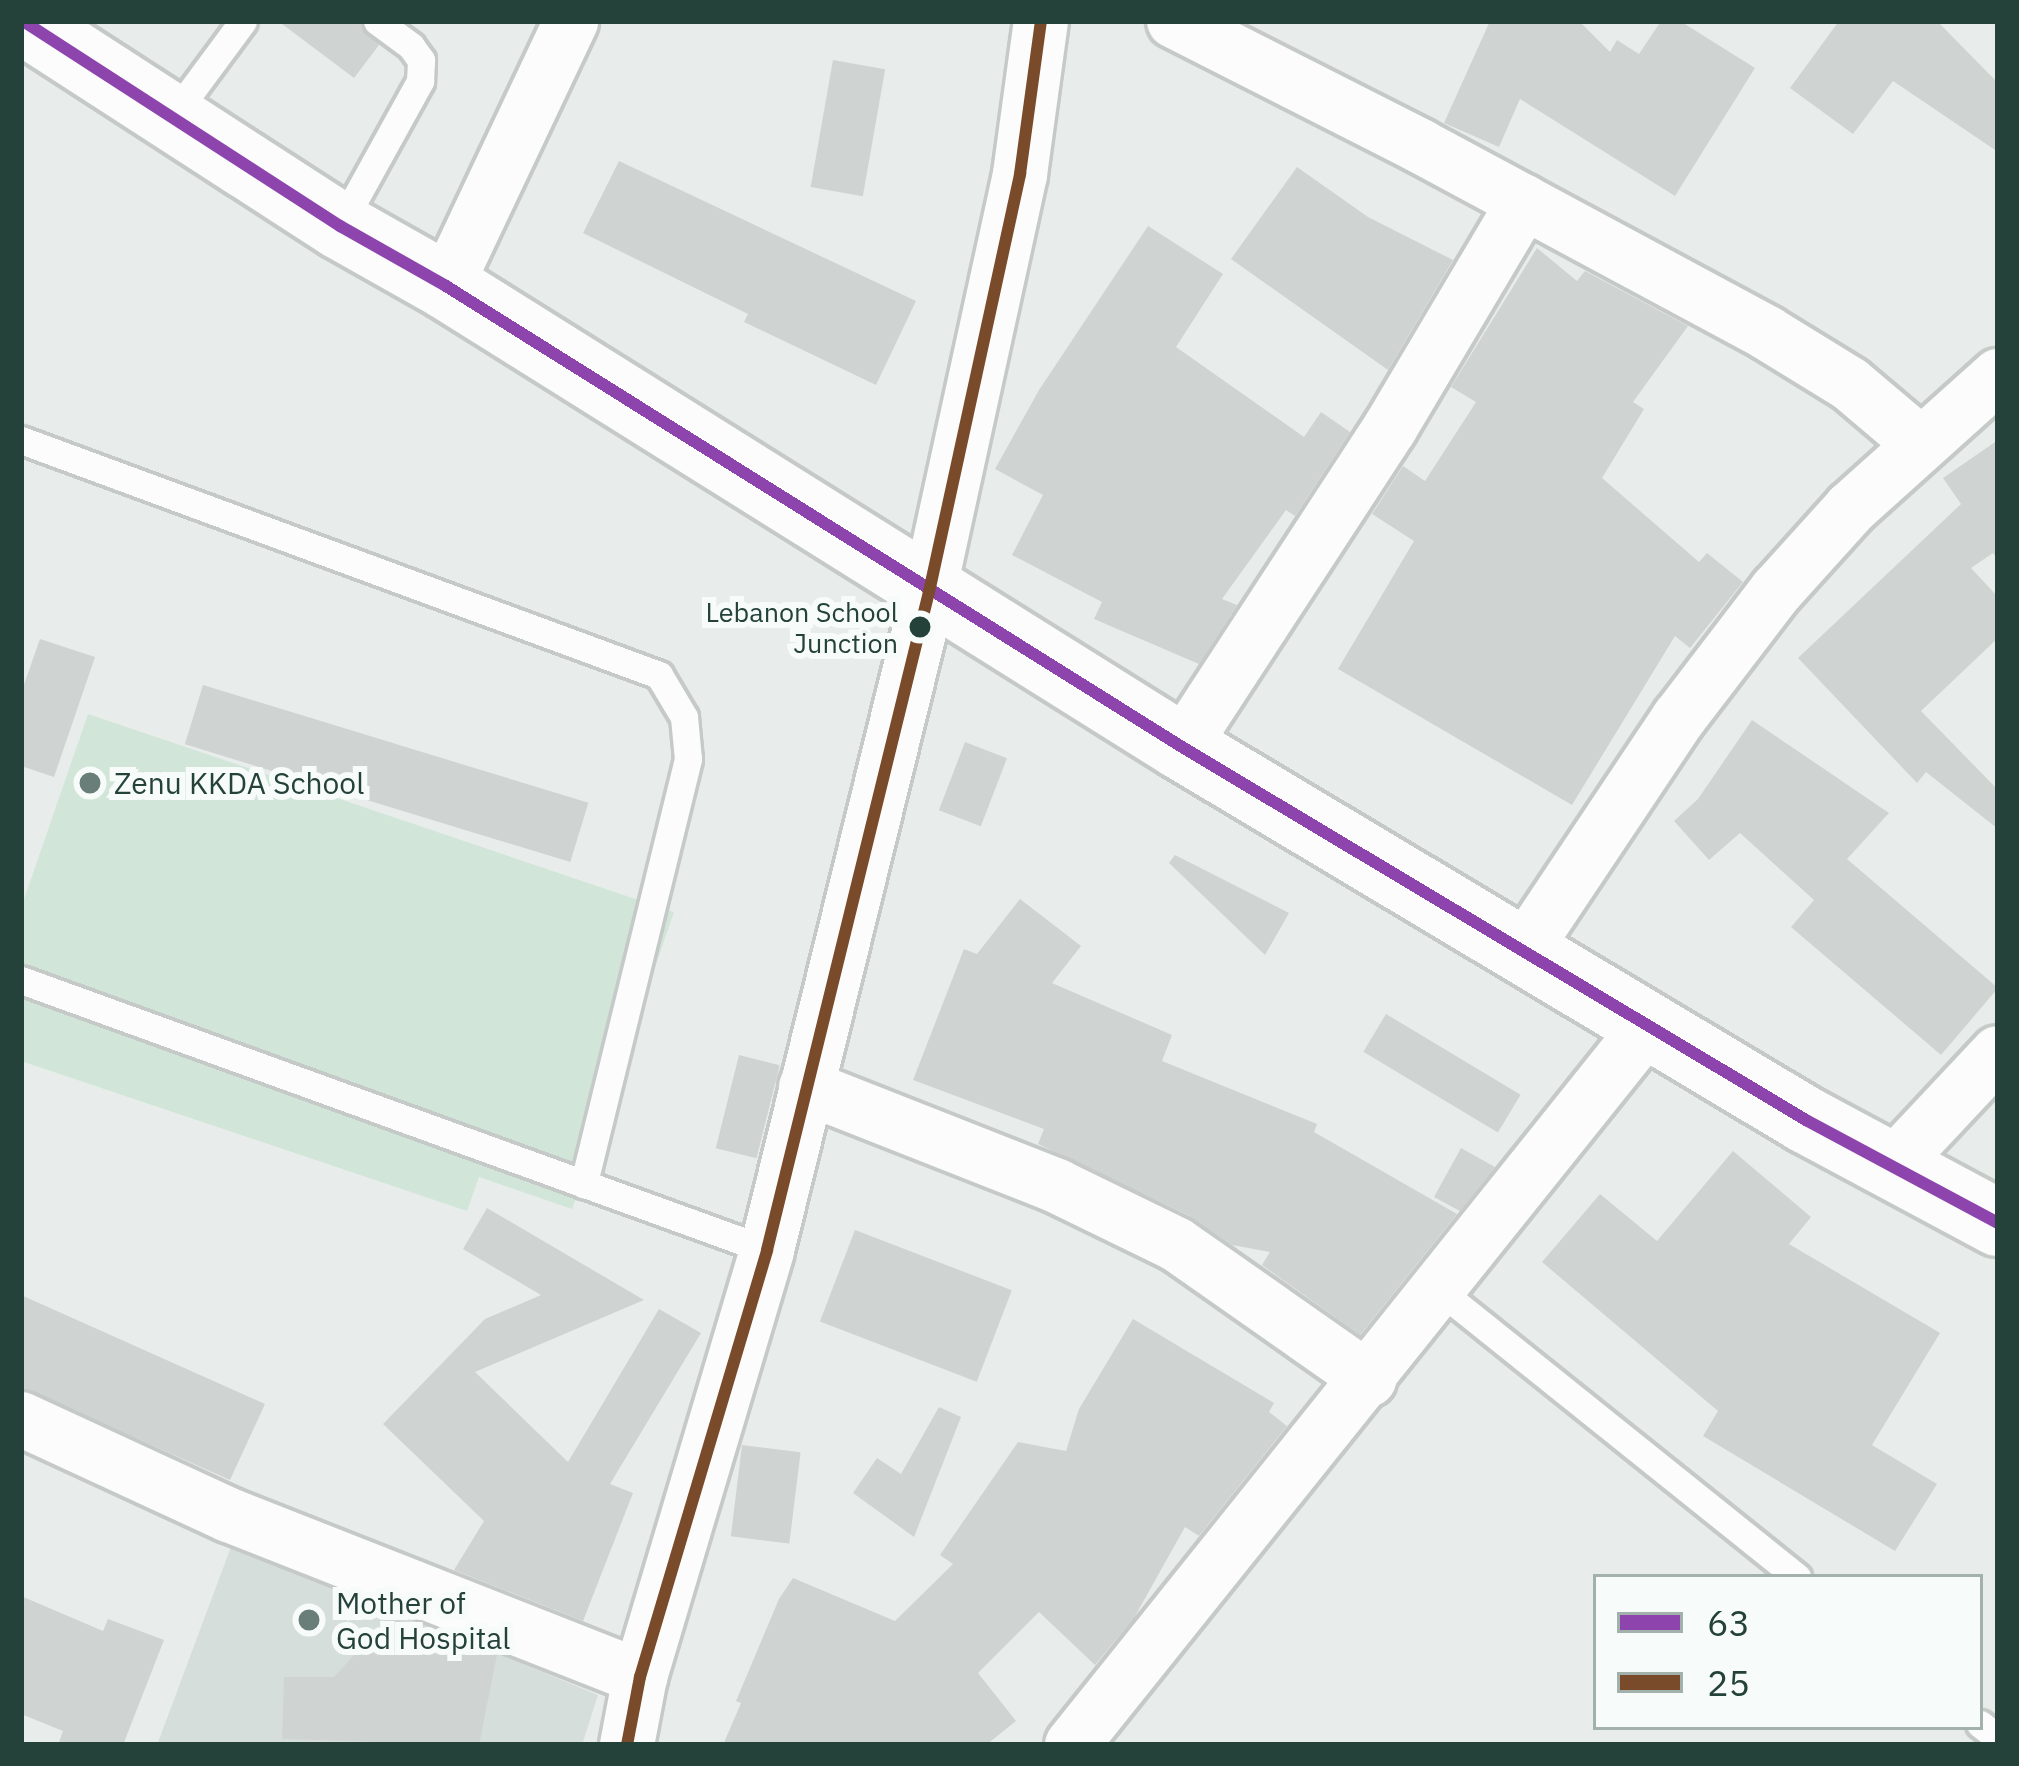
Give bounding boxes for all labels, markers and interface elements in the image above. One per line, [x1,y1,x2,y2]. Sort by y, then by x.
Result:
place label: Lebanon School Junction [705,595,898,658]
marker: Lebanon School Junction [909,616,931,638]
place label: Zenu KKDA School [114,765,364,801]
marker: Zenu KKDA School [77,770,103,796]
legend [1593,1574,1983,1730]
place label: Mother of God Hospital [336,1585,510,1656]
text: 63 [1707,1599,1750,1646]
marker: Mother of God Hospital [293,1604,325,1636]
text: 25 [1707,1659,1750,1706]

